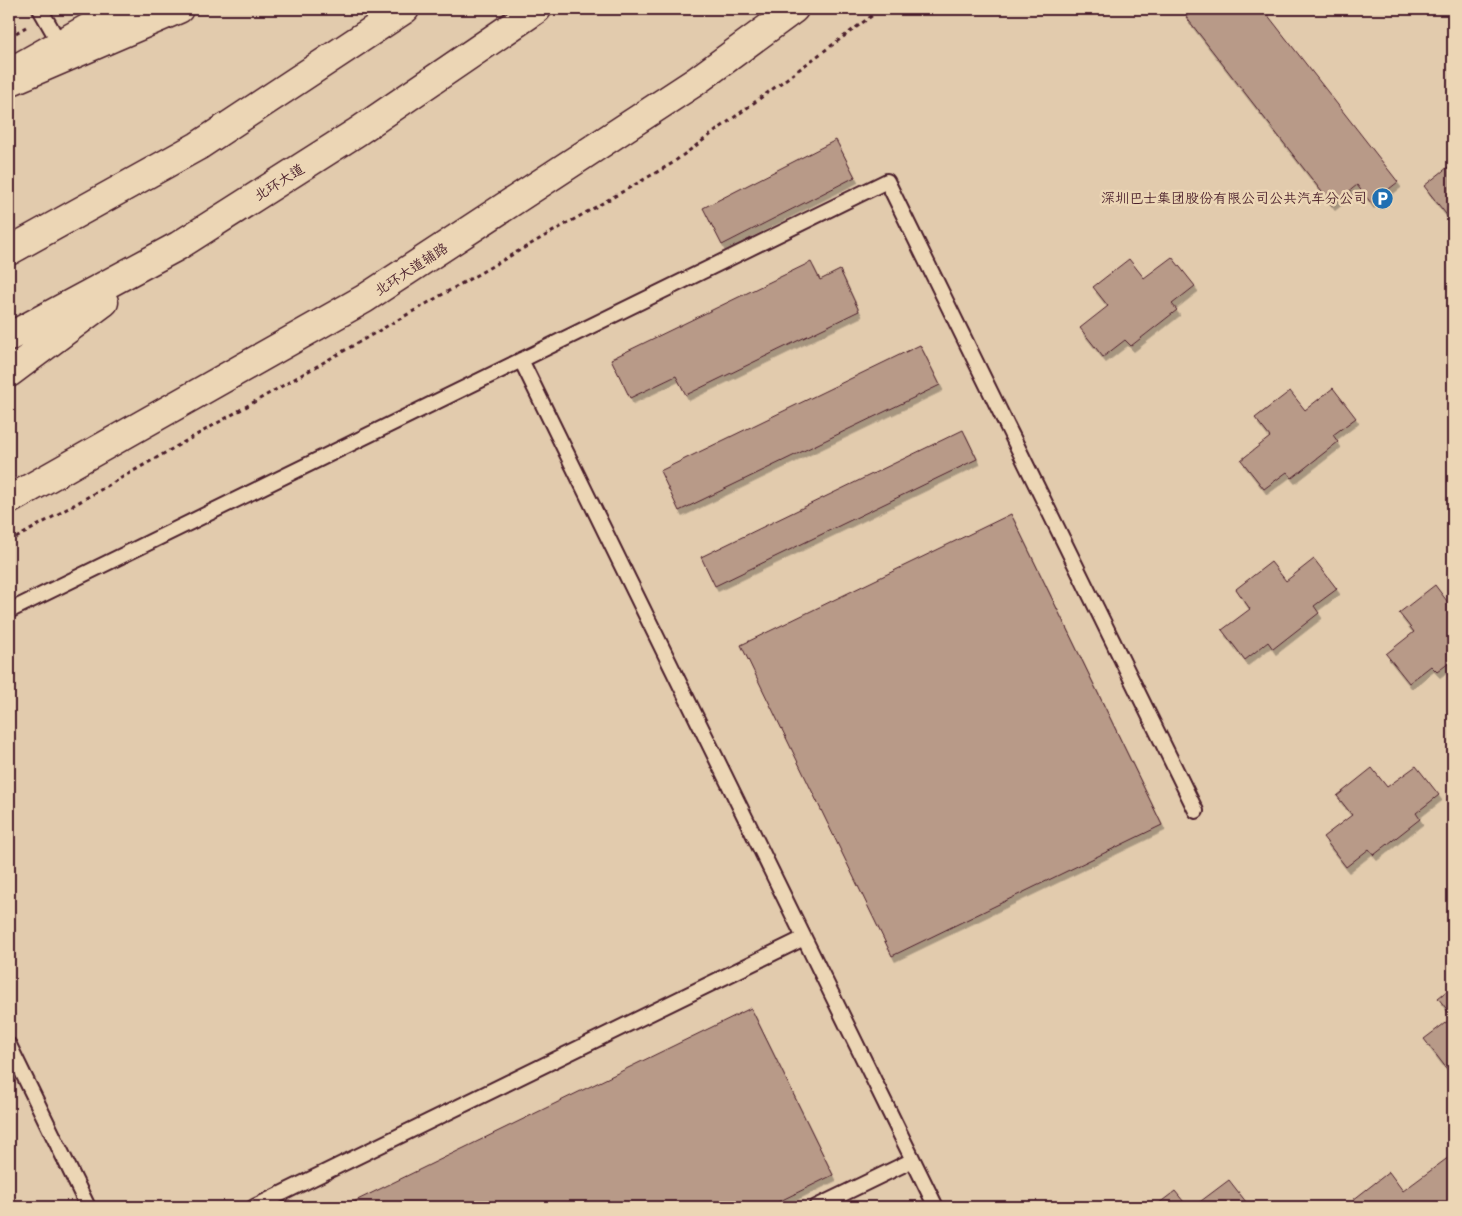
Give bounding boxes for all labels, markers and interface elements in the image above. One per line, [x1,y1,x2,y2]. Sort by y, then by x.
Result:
street label: 北环大道 [251,160,308,204]
parking icon: 深圳巴士集团股份有限公司公共汽车分公司 [1371,186,1395,210]
place label: 深圳巴士集团股份有限公司公共汽车分公司 [1101,190,1367,207]
street label: 北环大道辅路 [371,239,451,299]

